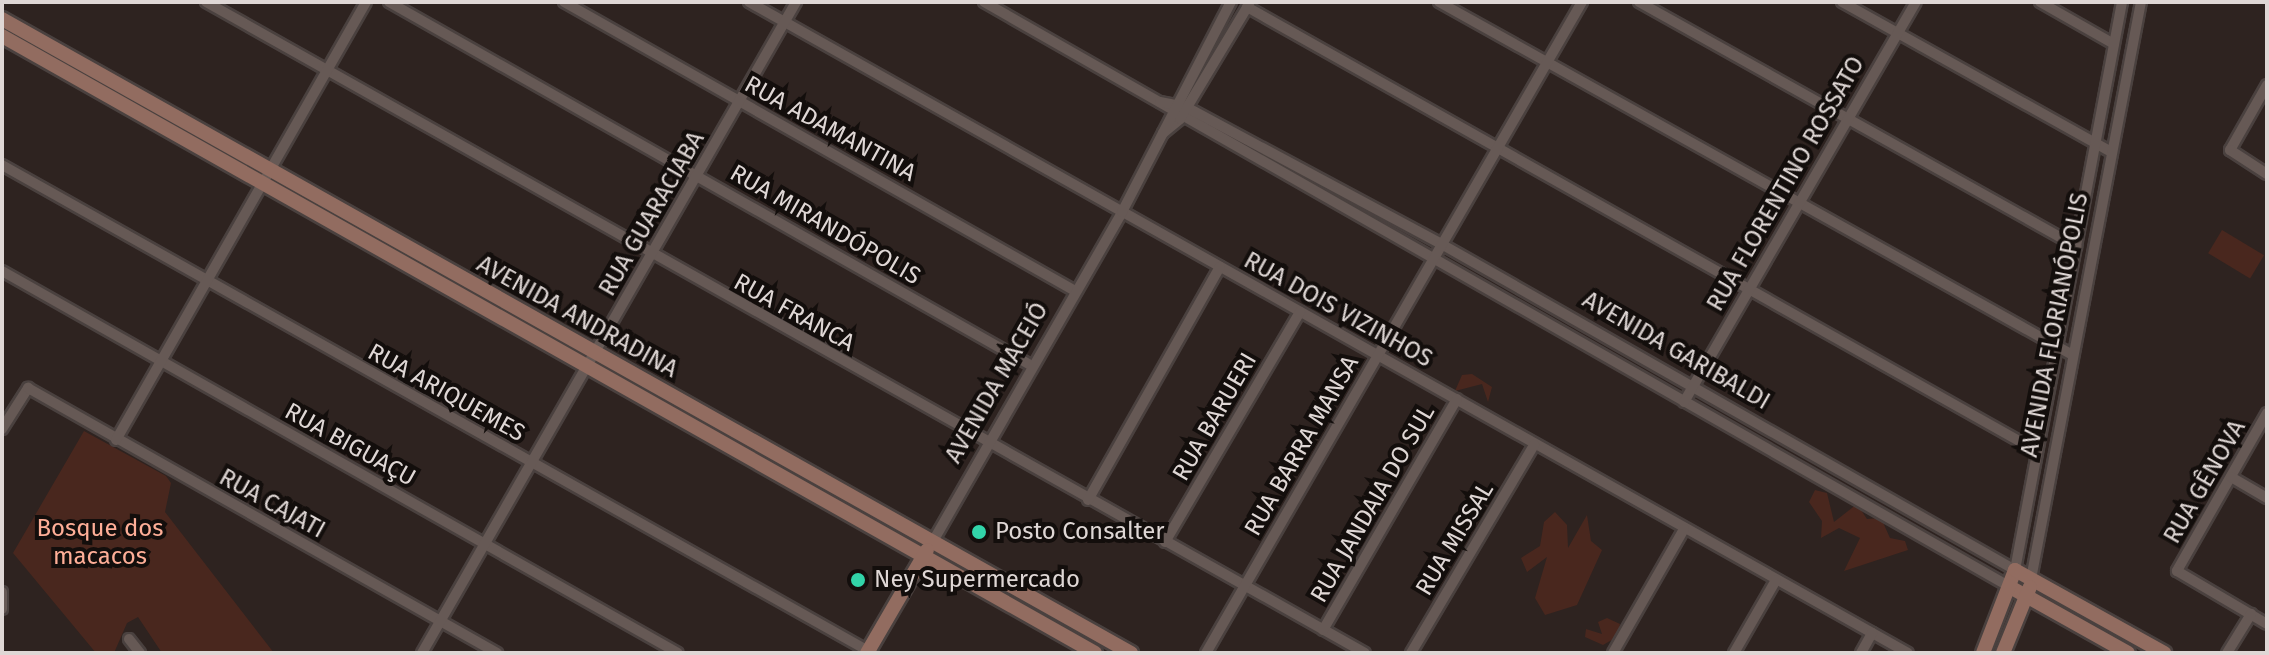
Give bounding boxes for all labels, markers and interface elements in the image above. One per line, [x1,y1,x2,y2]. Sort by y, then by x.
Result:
street label: RUA FLORENTINO ROSSATO [1701,52,1871,316]
street label: RUA ADAMANTINA [739,70,921,188]
street label: RUA GUARACIABA [593,127,711,301]
street label: RUA MIRANDÓPOLIS [725,159,925,291]
street label: AVENIDA FLORIANÓPOLIS [2015,190,2095,460]
street label: RUA DOIS VIZINHOS [1239,246,1437,374]
street label: AVENIDA ANDRADINA [472,250,682,384]
street label: RUA FRANCA [729,268,859,358]
street label: AVENIDA GARIBALDI [1577,286,1775,416]
street label: AVENIDA MACEIÓ [939,298,1055,468]
street label: RUA ARIQUEMES [362,338,530,448]
street label: RUA BARUERI [1167,348,1263,486]
street label: RUA BARRA MANSA [1239,351,1365,541]
street label: RUA BIGUAÇU [280,397,420,493]
street label: RUA JANDAIA DO SUL [1305,400,1441,608]
street label: RUA GÊNOVA [2158,415,2252,549]
street label: RUA CAJATI [214,463,330,545]
street label: RUA MISSAL [1410,477,1500,601]
park label: Bosque dos macacos [36,515,164,571]
place label: Posto Consalter [995,518,1165,546]
marker: Posto Consalter [970,523,988,541]
place label: Ney Supermercado [874,566,1080,594]
marker: Ney Supermercado [849,571,867,589]

